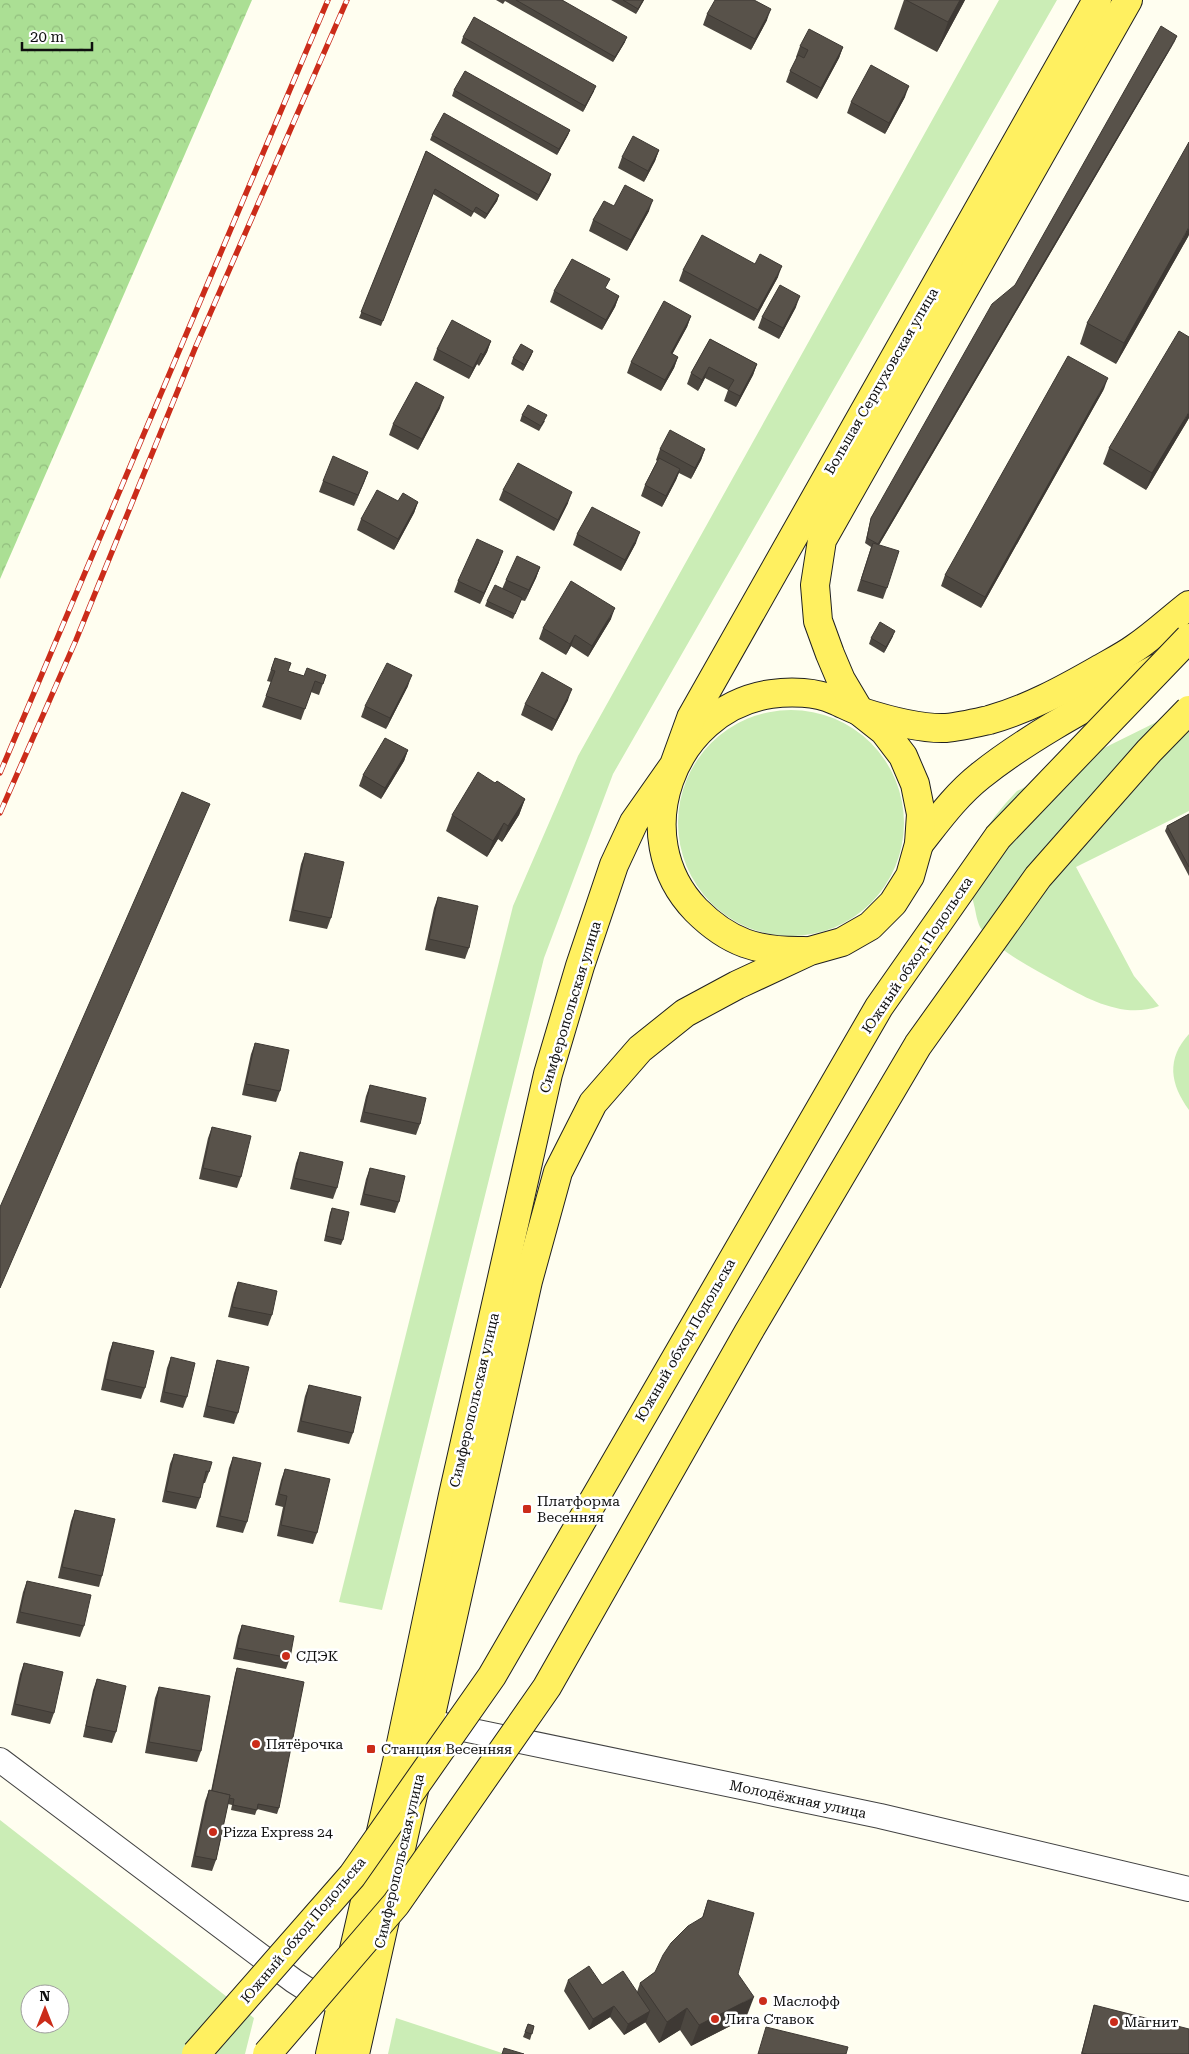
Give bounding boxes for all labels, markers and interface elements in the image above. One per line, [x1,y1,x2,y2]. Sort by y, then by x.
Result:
scale bar [22,20,92,52]
text: 20 m [30,28,65,46]
street label: Большая Серпуховская улица [821,285,941,477]
street label: Южный обход Подольска [859,873,976,1036]
street label: Симферопольская улица [536,919,604,1095]
street label: Южный обход Подольска [632,1255,738,1424]
street label: Симферопольская улица [446,1311,502,1489]
place label: Платформа Весенняя [537,1493,620,1525]
marker: Платформа Весенняя [521,1503,533,1515]
place label: СДЭК [296,1648,338,1664]
marker: СДЭК [280,1650,292,1662]
place label: Пятёрочка [266,1736,343,1752]
marker: Пятёрочка [250,1738,262,1750]
place label: Станция Весенняя [381,1741,512,1757]
marker: Станция Весенняя [365,1743,377,1755]
street label: Симферопольская улица [371,1772,427,1950]
street label: Молодёжная улица [728,1777,868,1821]
place label: Pizza Express 24 [223,1824,333,1840]
marker: Pizza Express 24 [207,1826,219,1838]
street label: Южный обход Подольска [237,1854,369,2006]
north arrow [20,1984,70,2034]
text: N [40,1988,51,2004]
place label: Маслофф [773,1993,840,2009]
marker: Маслофф [757,1995,769,2007]
place label: Лига Ставок [725,2011,814,2027]
marker: Лига Ставок [709,2013,721,2025]
place label: Магнит [1124,2014,1178,2030]
marker: Магнит [1108,2016,1120,2028]

